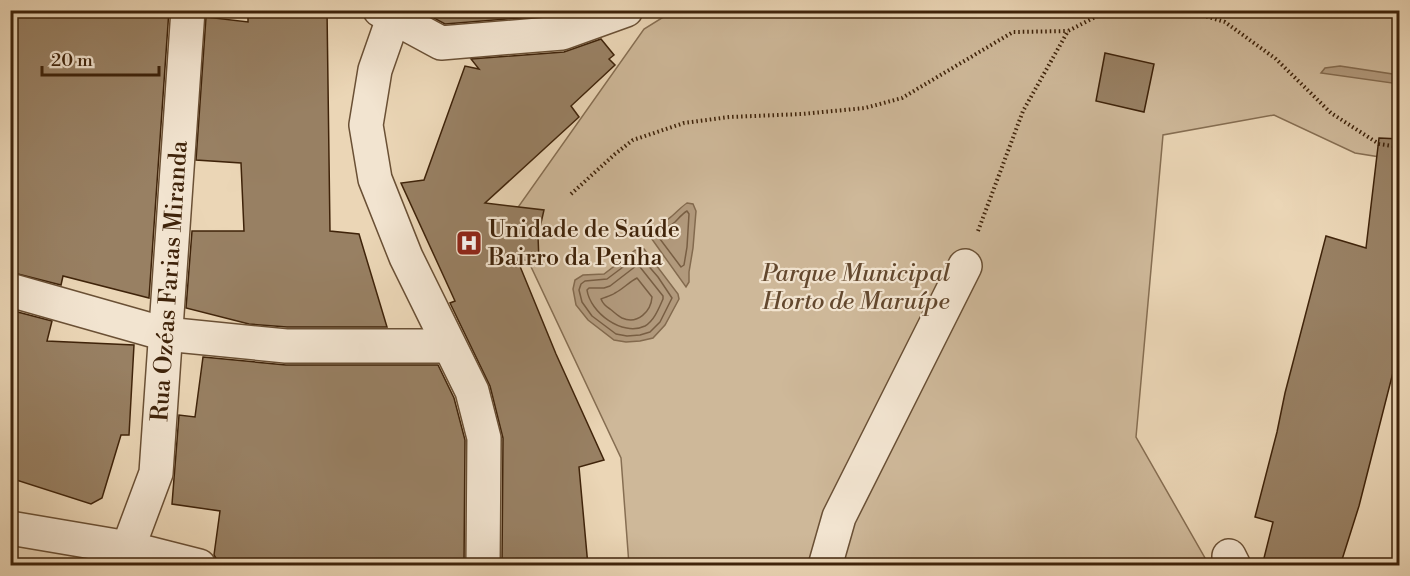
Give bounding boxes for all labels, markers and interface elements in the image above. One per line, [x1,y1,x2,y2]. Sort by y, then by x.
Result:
scale bar [42,39,159,77]
text: 20 m [51,49,93,72]
street label: Rua Ozéas Farias Miranda [145,139,195,423]
place label: Unidade de Saúde Bairro da Penha [487,215,680,273]
hospital icon: Unidade de Saúde Bairro da Penha [454,228,484,258]
park label: Parque Municipal Horto de Maruípe [761,259,950,317]

